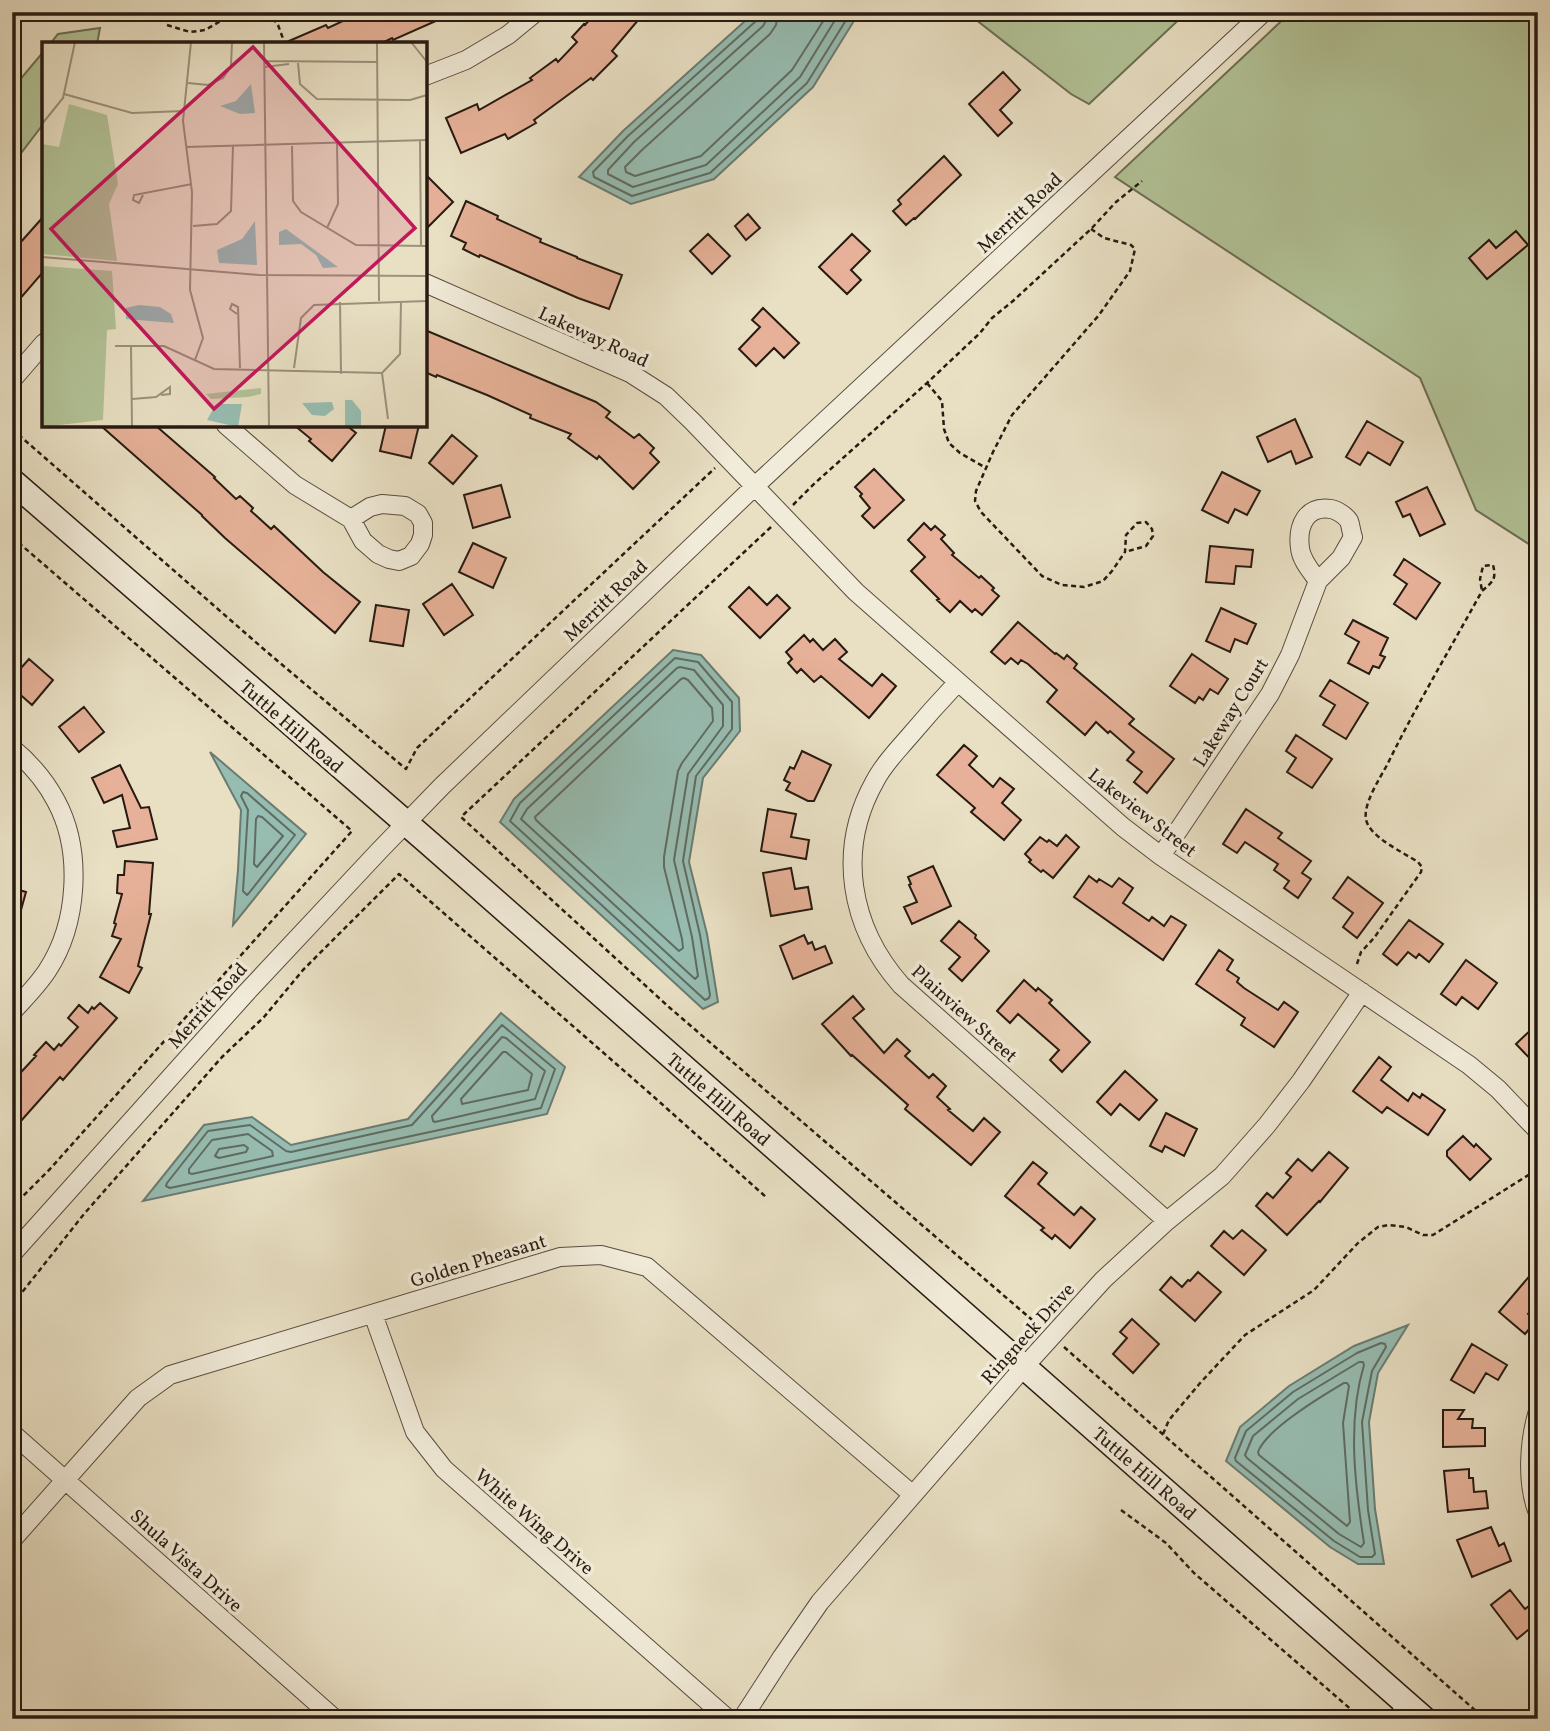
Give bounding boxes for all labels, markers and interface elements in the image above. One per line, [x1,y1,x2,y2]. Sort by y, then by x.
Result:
inset map [42,42,427,427]
street label: Merritt Road [972,167,1069,260]
street label: Lakeway Road [534,301,653,375]
street label: Merritt Road [559,555,654,648]
street label: Lakeway Court [1188,653,1276,773]
street label: Tuttle Hill Road [233,675,349,780]
street label: Lakeview Street [1082,763,1202,864]
street label: Merritt Road [163,958,254,1055]
street label: Plainview Street [905,960,1023,1069]
street label: Tuttle Hill Road [660,1048,776,1153]
street label: Golden Pheasant [407,1229,550,1295]
street label: Ringneck Drive [976,1278,1081,1391]
street label: Tuttle Hill Road [1086,1422,1202,1527]
street label: White Wing Drive [469,1463,599,1582]
street label: Shula Vista Drive [124,1504,248,1619]

